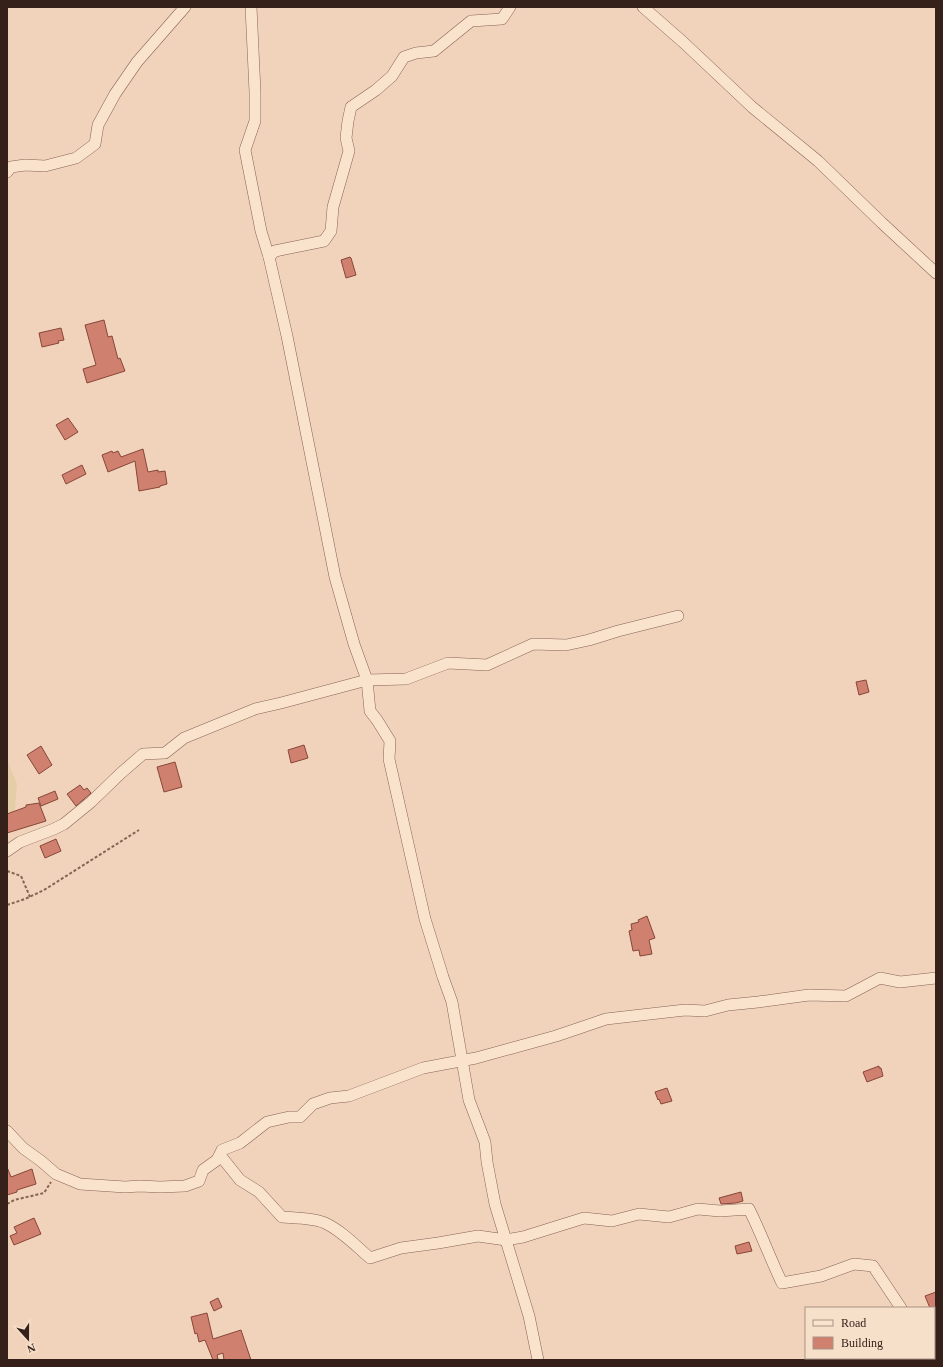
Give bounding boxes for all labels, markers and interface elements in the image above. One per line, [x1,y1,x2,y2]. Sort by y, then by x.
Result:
legend [805,1307,935,1359]
text: Road [841,1316,866,1330]
north arrow [8,1319,48,1359]
text: Building [841,1336,883,1350]
text: N [26,1341,37,1355]

